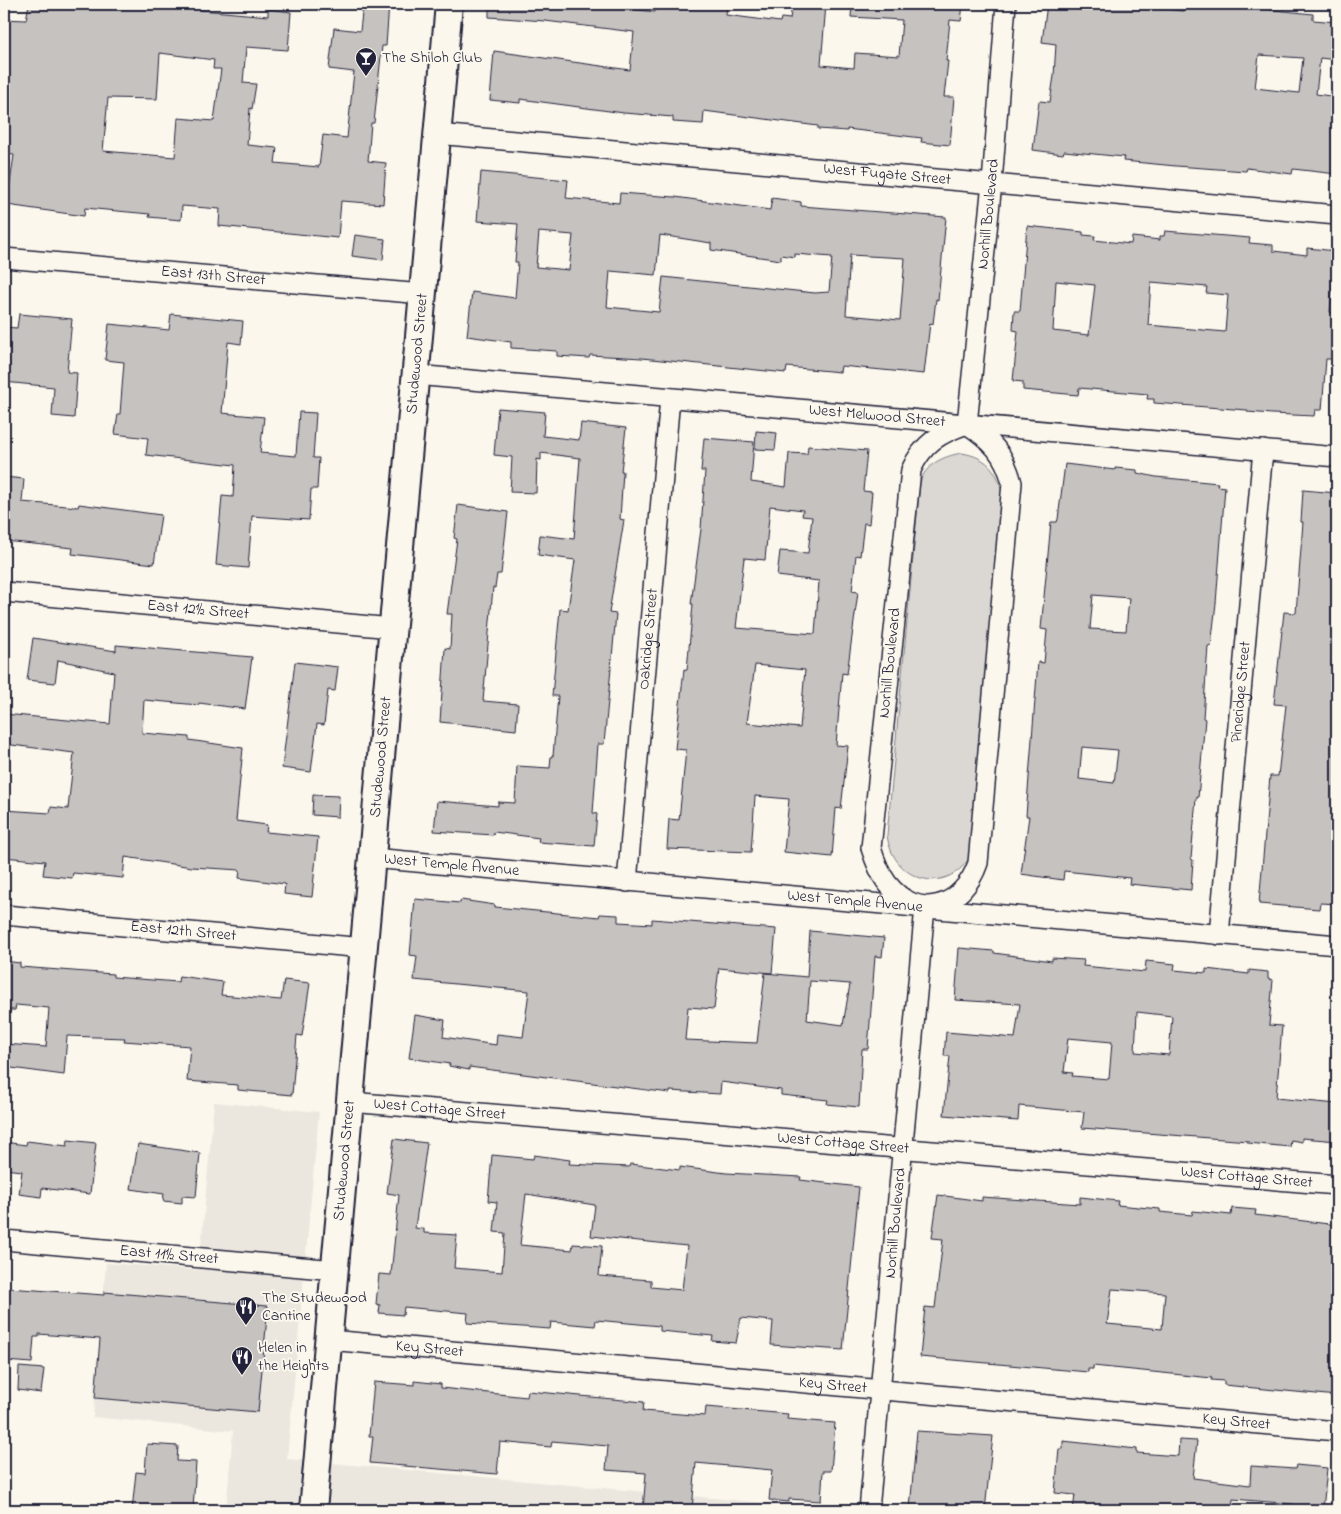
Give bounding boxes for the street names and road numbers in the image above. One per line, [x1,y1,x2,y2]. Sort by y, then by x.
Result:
street label: West Fugate Street [822,157,953,192]
street label: Norhill Boulevard [971,158,1006,271]
street label: East 13th Street [160,260,267,292]
street label: Studewood Street [400,292,435,415]
street label: West Melwood Street [808,398,947,434]
street label: Oakridge Street [632,587,665,691]
street label: East 12½ Street [146,594,251,626]
street label: Norhill Boulevard [872,607,908,719]
street label: Pineridge Street [1224,640,1258,744]
street label: Studewood Street [364,695,398,819]
street label: West Temple Avenue [383,847,521,883]
street label: West Temple Avenue [786,883,925,920]
street label: East 12th Street [129,915,238,948]
street label: West Cottage Street [373,1092,507,1127]
street label: Studewood Street [327,1098,362,1222]
street label: West Cottage Street [776,1126,911,1161]
street label: West Cottage Street [1180,1160,1314,1195]
street label: Norhill Boulevard [879,1167,913,1280]
street label: East 11½ Street [118,1239,220,1271]
street label: Key Street [395,1334,465,1364]
street label: Key Street [798,1370,869,1401]
street label: Key Street [1201,1407,1272,1437]

